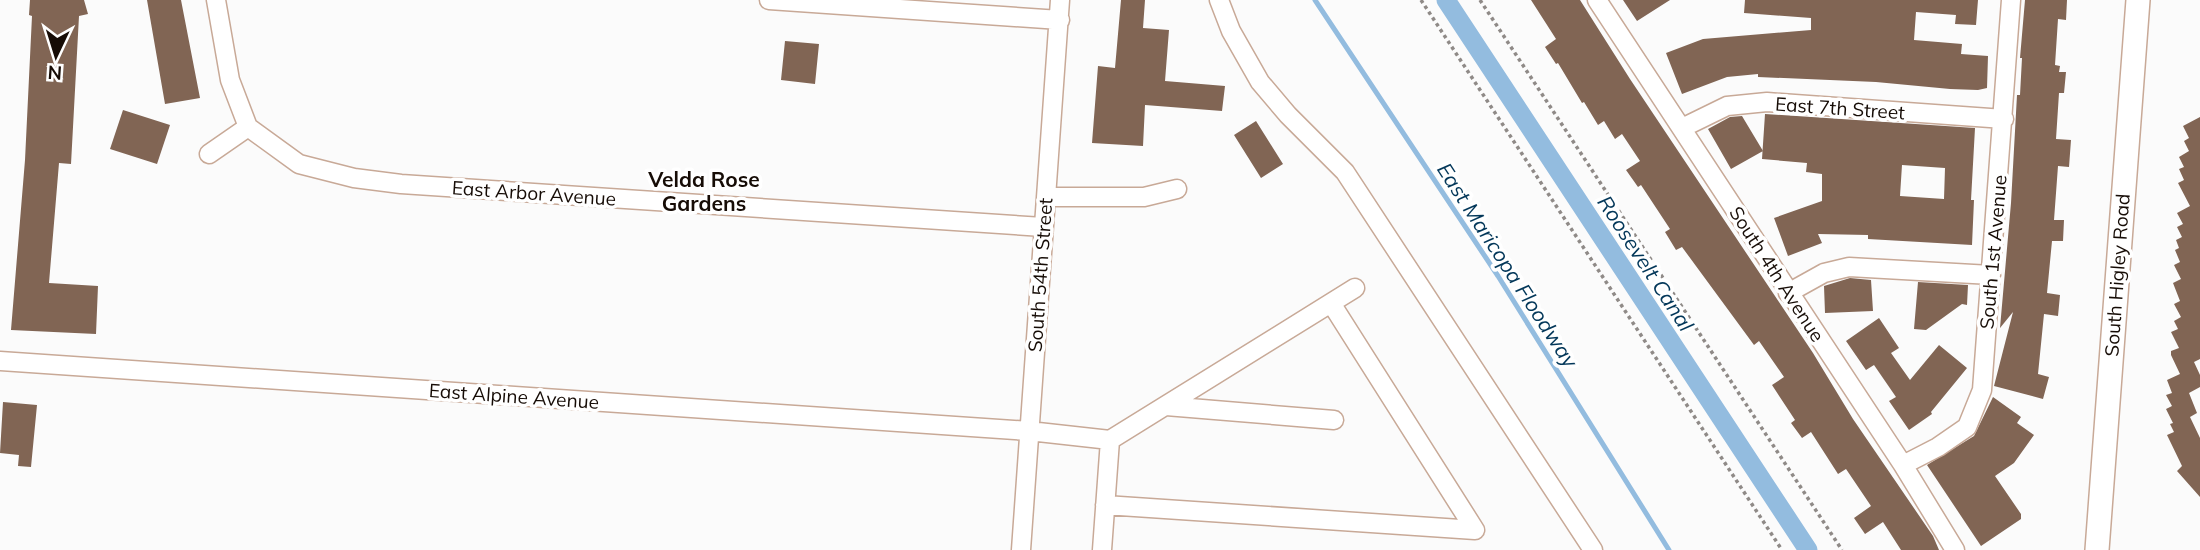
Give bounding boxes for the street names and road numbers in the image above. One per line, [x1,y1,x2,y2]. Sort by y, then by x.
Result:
street label: East 7th Street [1774,91,1906,125]
street label: South 1st Avenue [1974,174,2012,330]
street label: East Arbor Avenue [451,175,617,211]
street label: South Higley Road [2099,193,2135,357]
street label: South 54th Street [1023,197,1057,353]
street label: South 4th Avenue [1724,202,1830,346]
street label: East Alpine Avenue [428,378,600,414]

